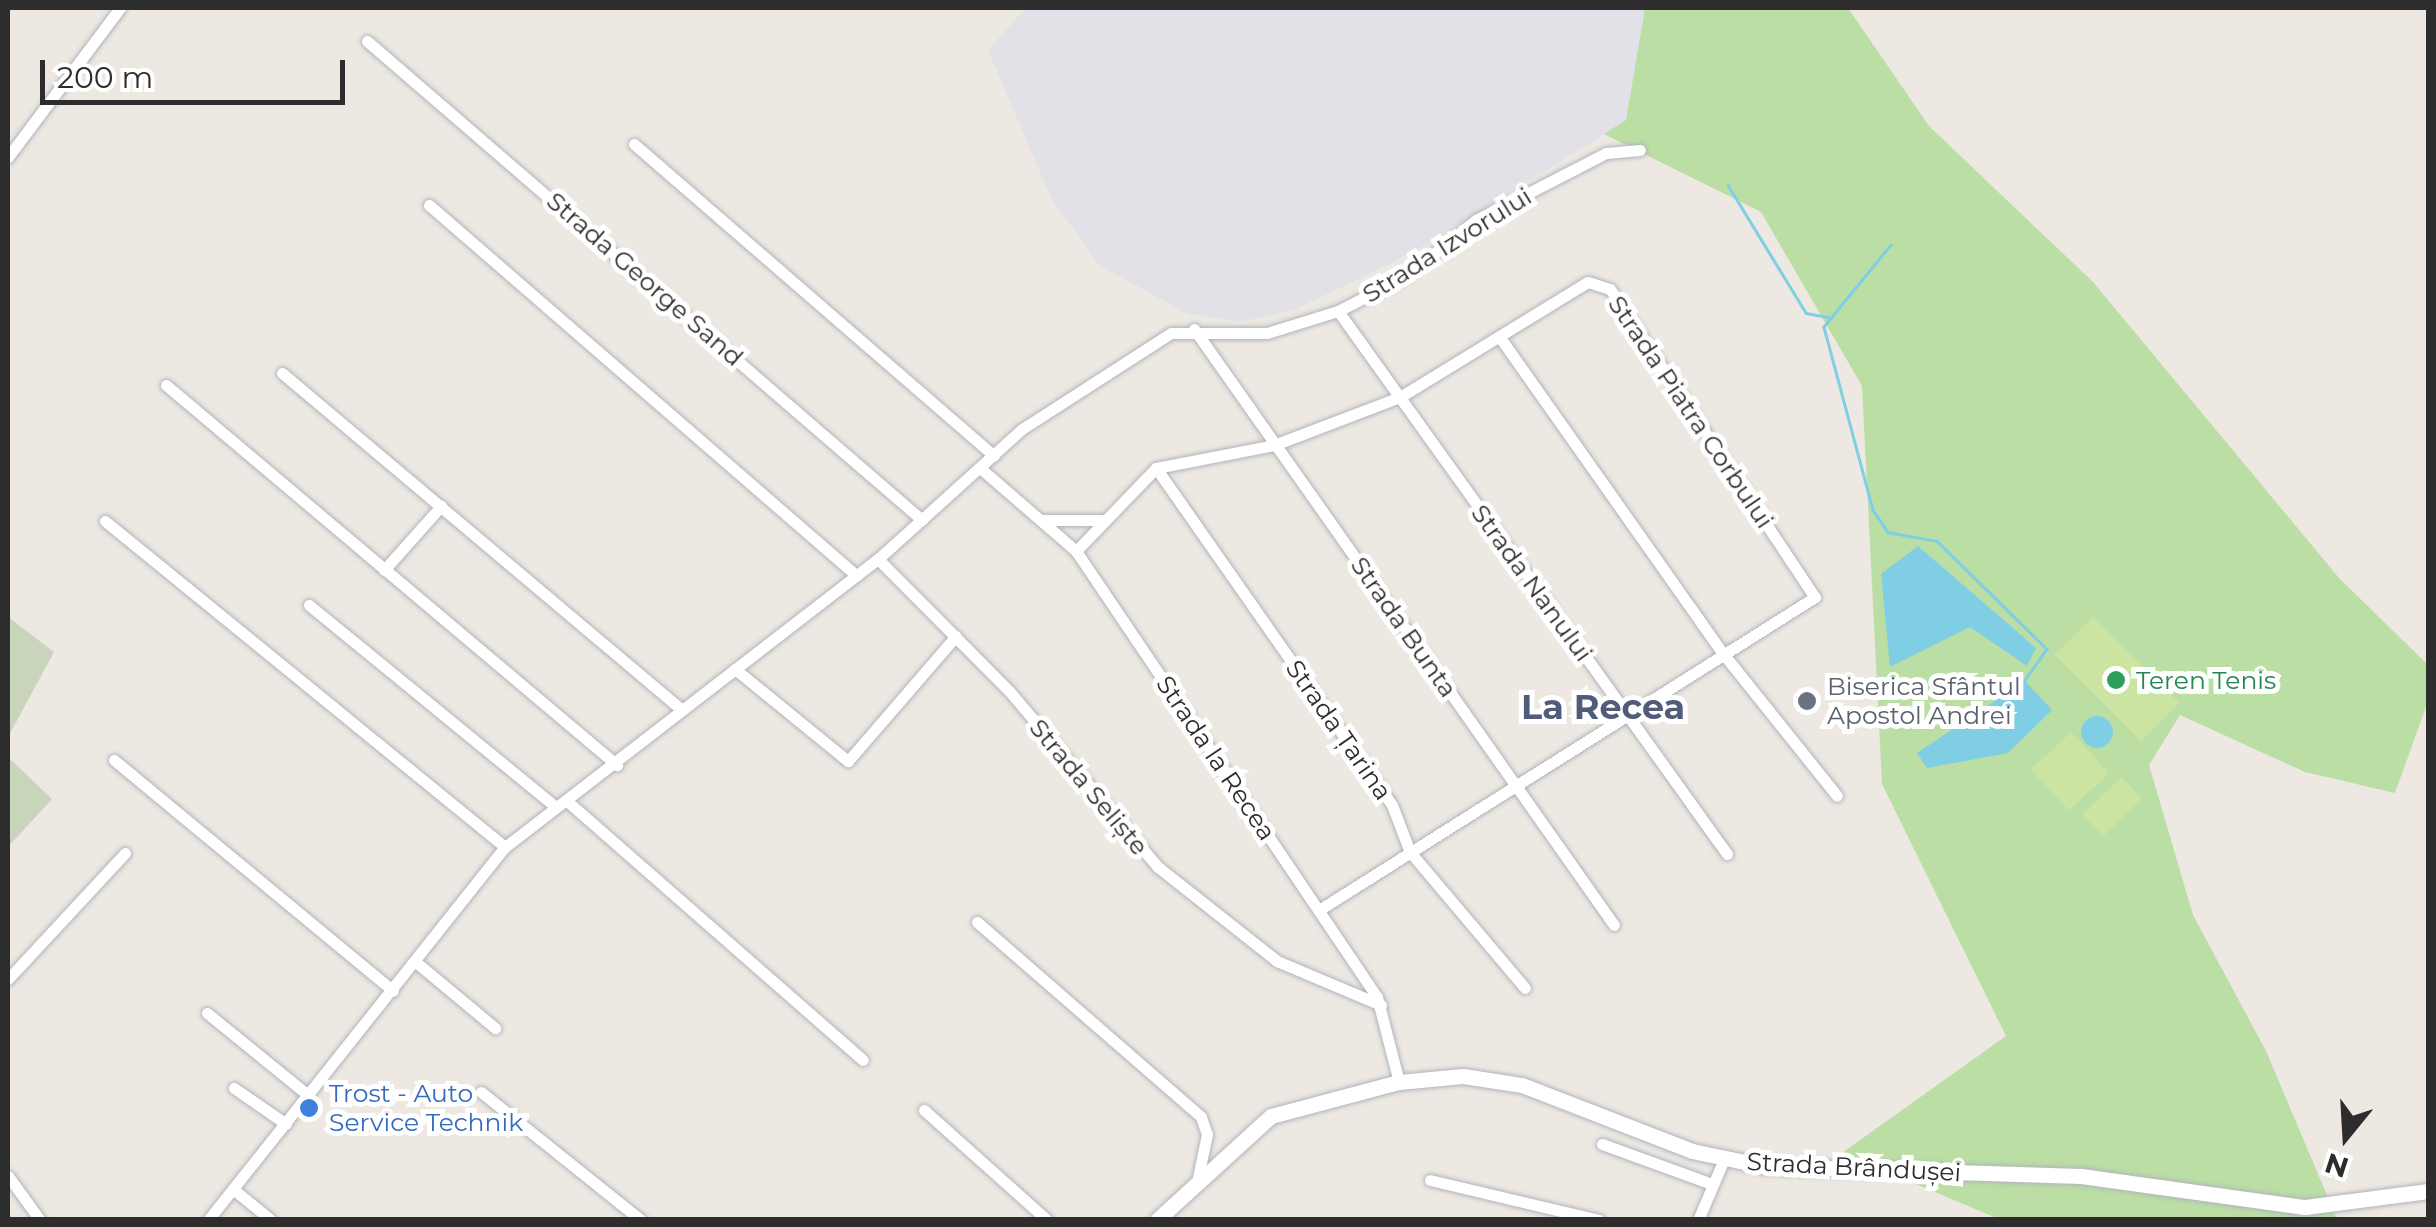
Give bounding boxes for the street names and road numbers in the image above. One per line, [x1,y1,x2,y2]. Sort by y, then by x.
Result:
street label: Strada Izvorului [1357,181,1537,309]
street label: Strada George Sand [541,186,749,372]
street label: Strada Piatra Corbului [1602,290,1780,534]
street label: Strada Nanului [1465,499,1599,667]
street label: Strada Bunta [1345,551,1463,703]
street label: Strada Țarina [1280,654,1398,806]
street label: Strada la Recea [1150,670,1282,846]
street label: Strada Seliște [1023,713,1155,861]
street label: Strada Brândușei [1746,1146,1962,1188]

